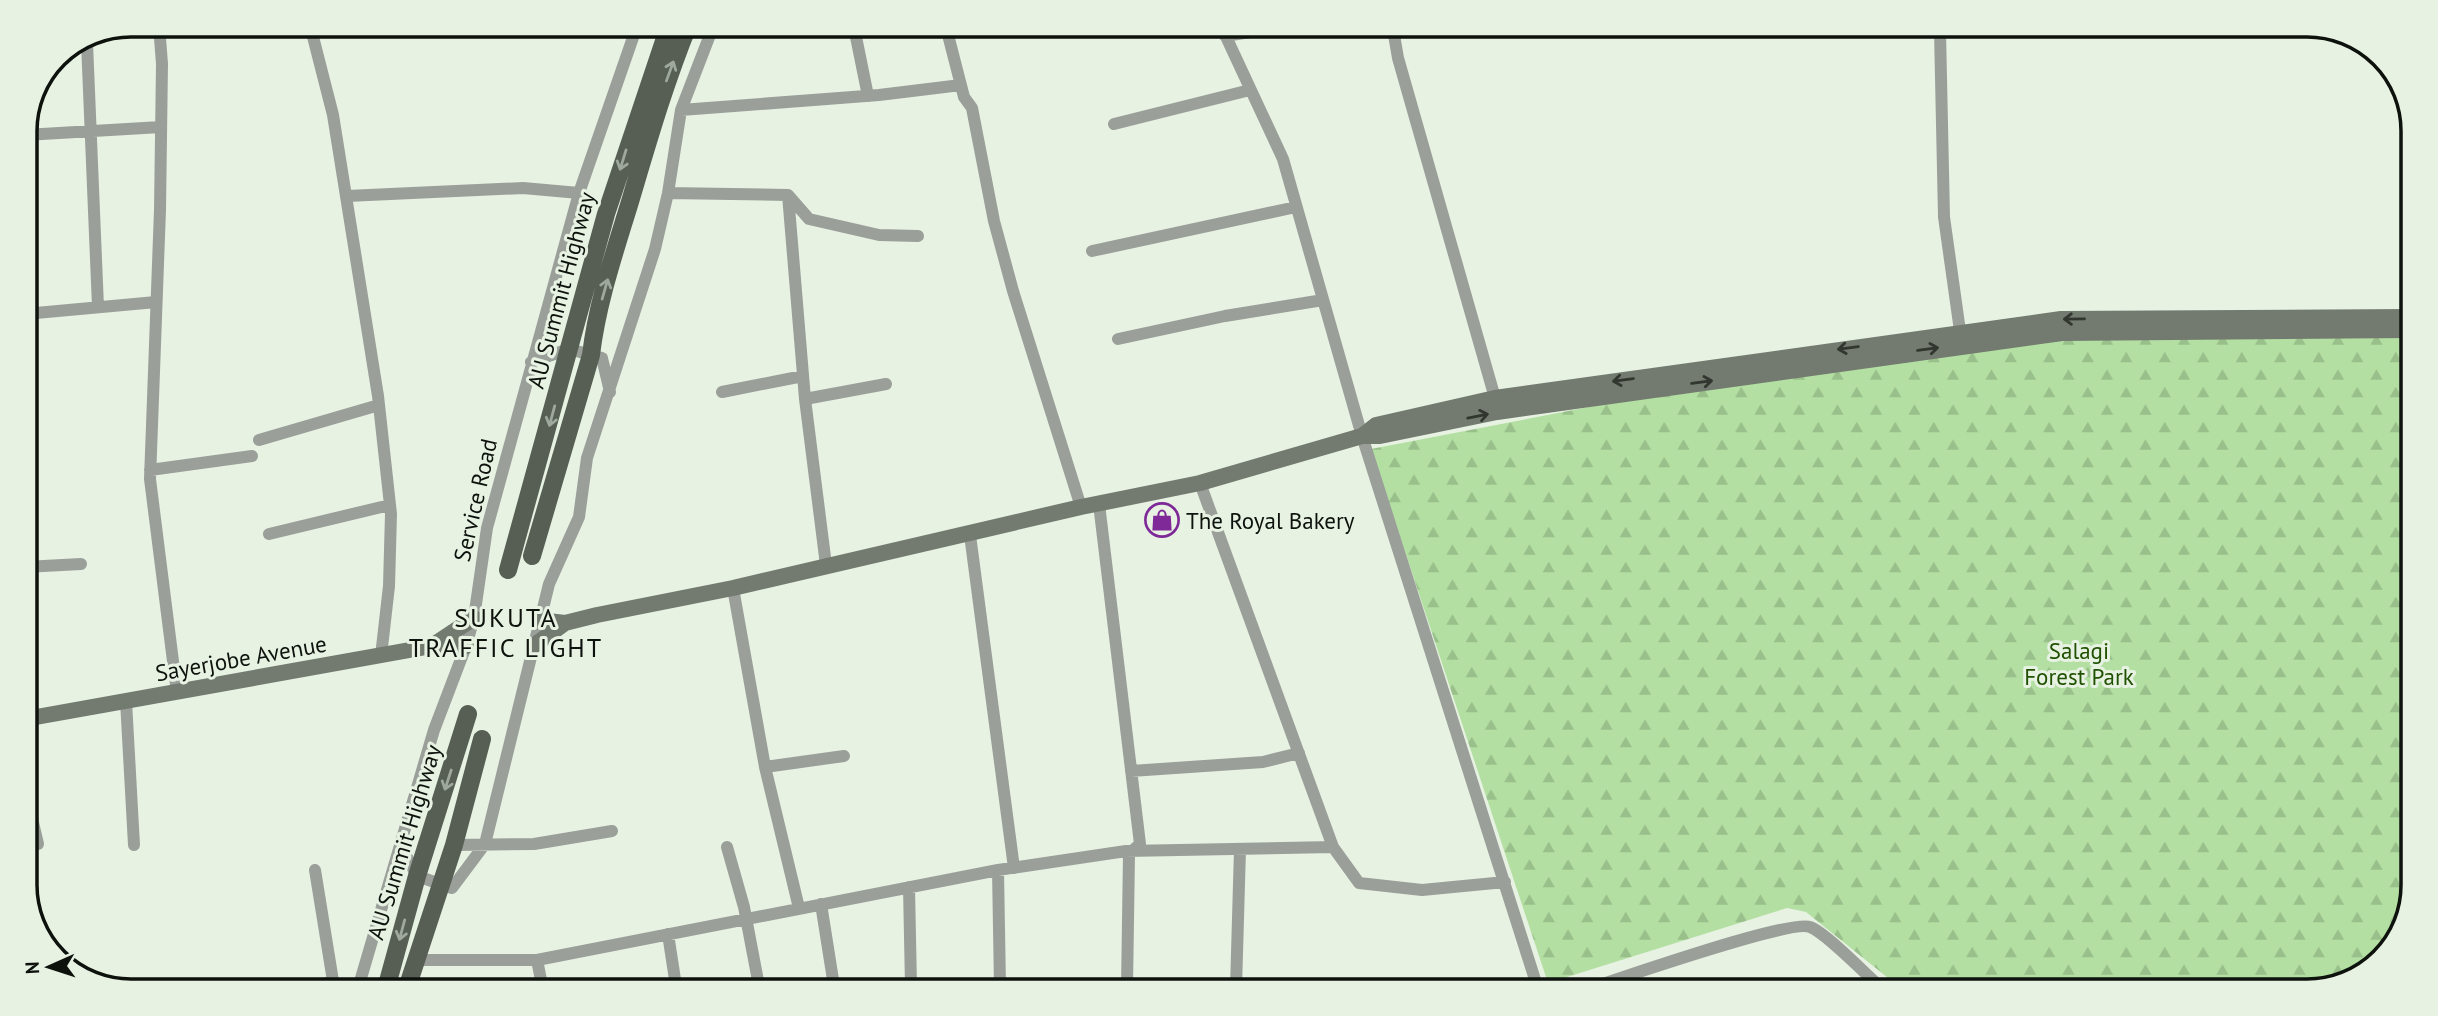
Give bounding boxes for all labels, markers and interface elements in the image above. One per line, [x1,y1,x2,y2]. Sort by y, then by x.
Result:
one-way arrow [665,61,678,83]
one-way arrow [616,149,628,171]
street label: AU Summit Highway [521,188,601,391]
one-way arrow [599,278,612,300]
one-way arrow [2062,312,2085,326]
one-way arrow [1837,341,1860,354]
one-way arrow [1916,343,1938,356]
one-way arrow [1612,374,1635,387]
one-way arrow [1691,376,1713,389]
one-way arrow [545,404,558,426]
one-way arrow [1466,409,1488,423]
street label: Service Road [447,436,503,564]
shop icon: The Royal Bakery [1143,501,1181,539]
place label: The Royal Bakery [1186,506,1355,535]
district label: SUKUTA TRAFFIC LIGHT [409,601,603,664]
street label: Sayerjobe Avenue [153,629,329,687]
park label: Salagi Forest Park [2024,636,2134,691]
street label: AU Summit Highway [361,741,448,943]
one-way arrow [441,768,453,790]
one-way arrow [395,919,408,941]
north arrow [14,932,84,1002]
text: N [20,961,44,975]

